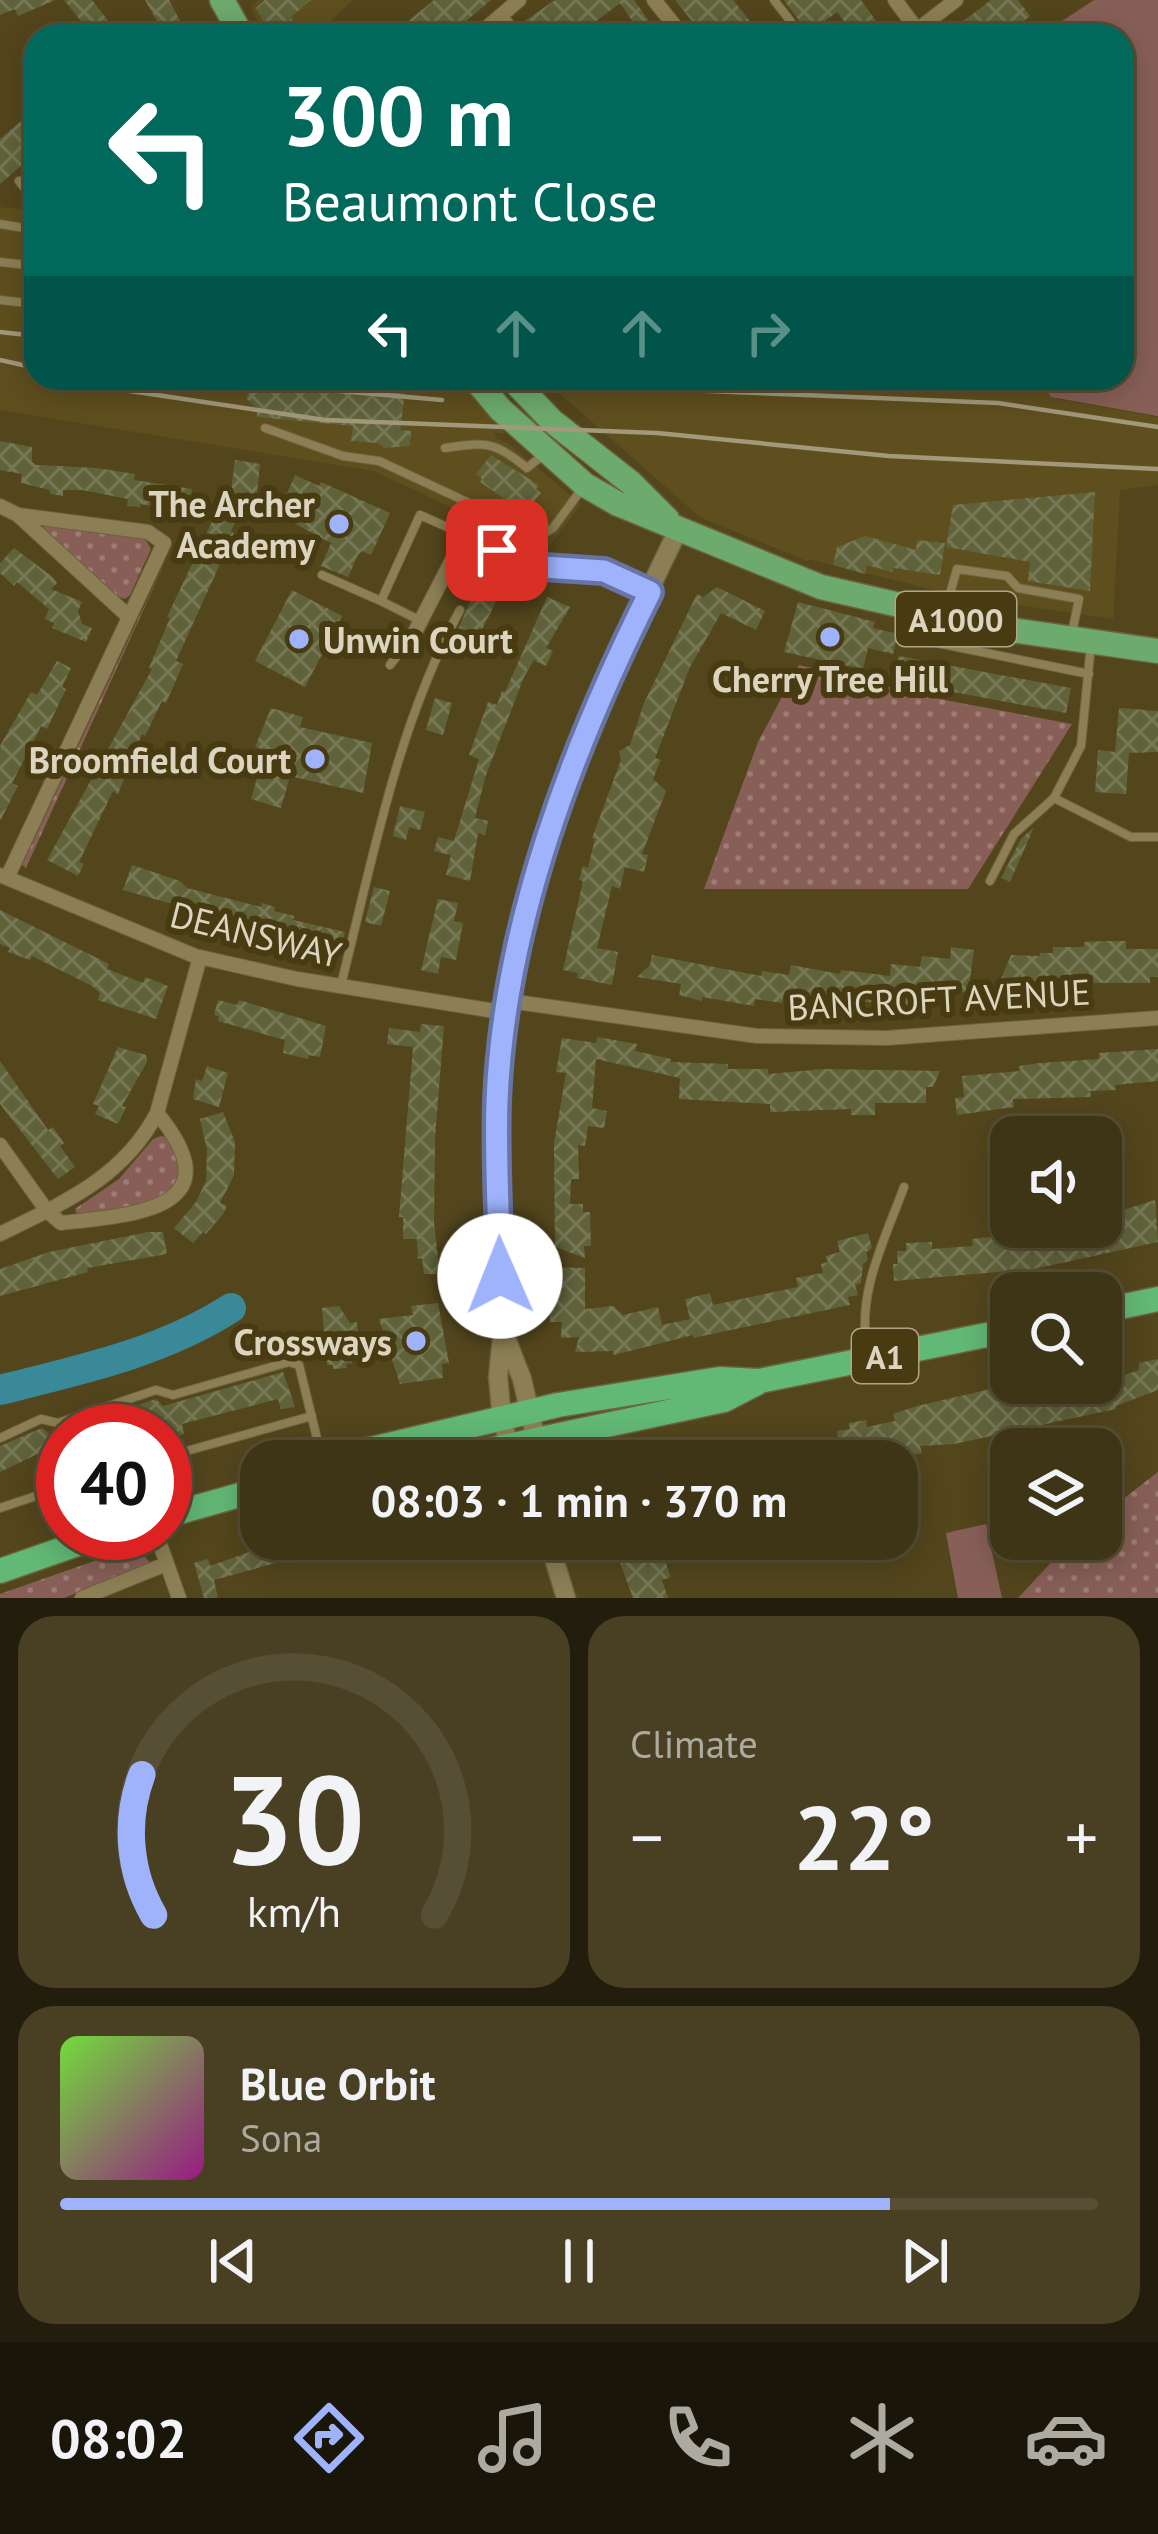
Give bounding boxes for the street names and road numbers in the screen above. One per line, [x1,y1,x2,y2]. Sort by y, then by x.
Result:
road number: A1000 [896,592,1016,646]
street label: DEANSWAY [166,890,346,978]
street label: BANCROFT AVENUE [786,968,1092,1030]
road number: A1 [852,1329,918,1383]

